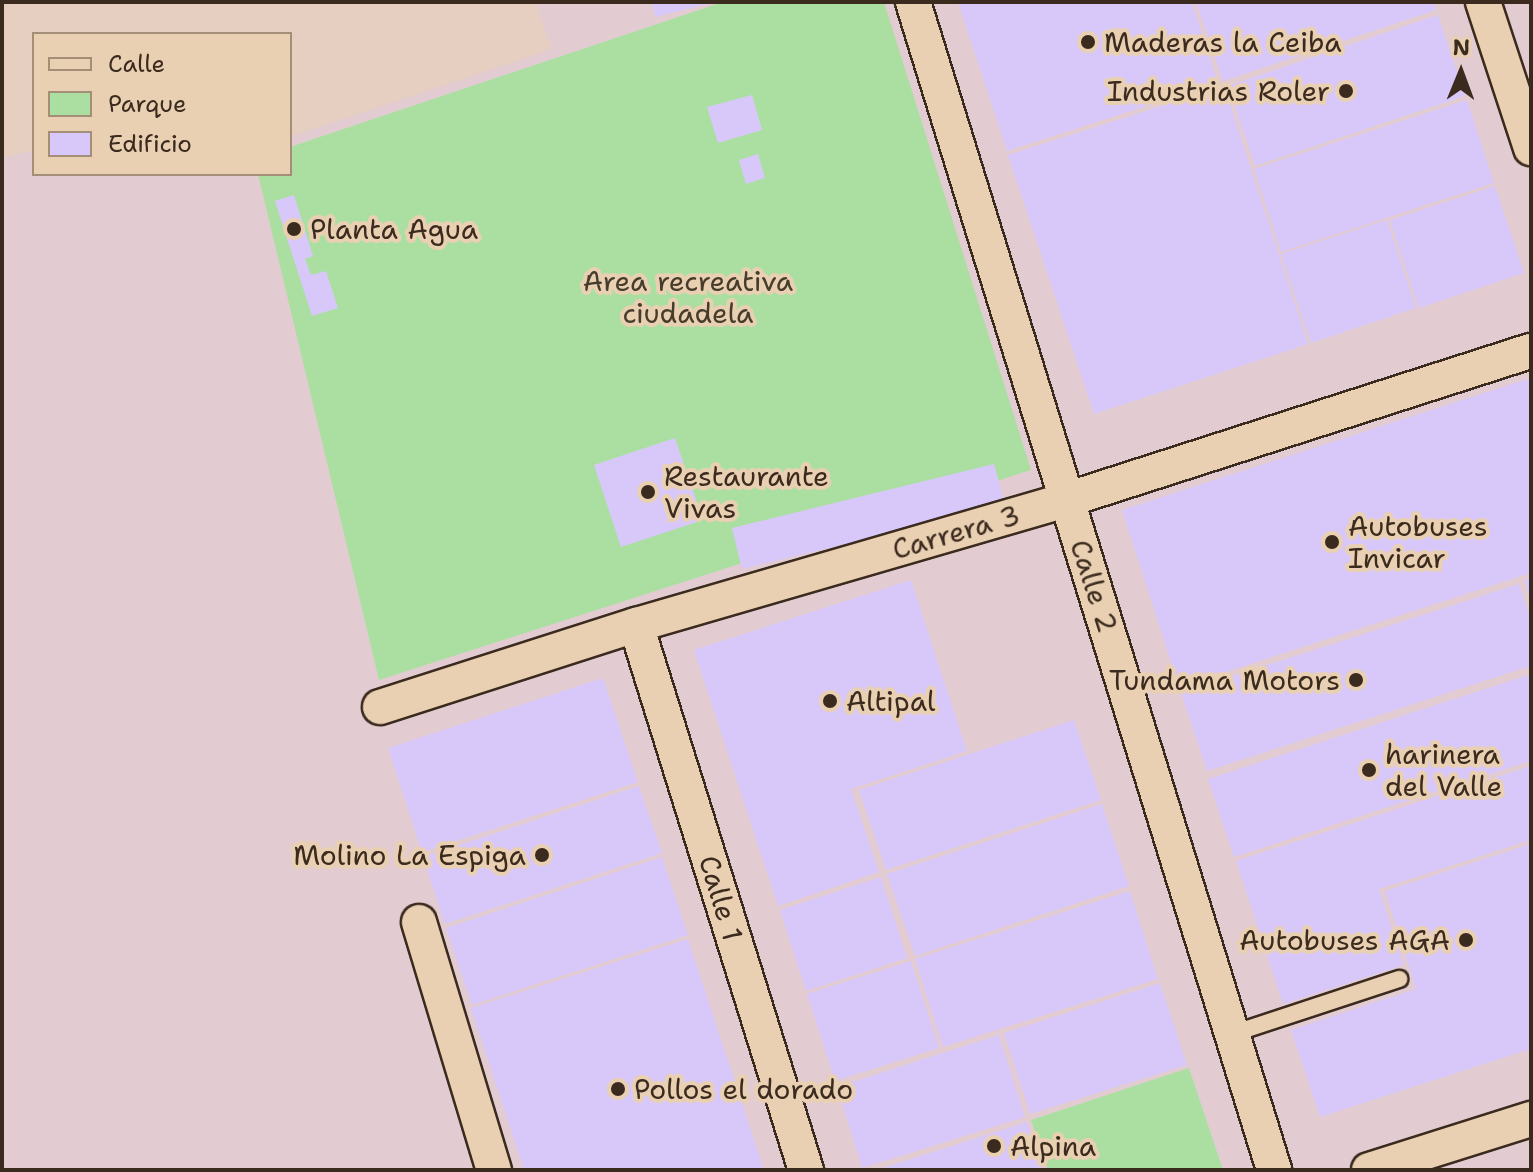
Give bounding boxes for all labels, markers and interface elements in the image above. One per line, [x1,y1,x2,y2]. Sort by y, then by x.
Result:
place label: Maderas la Ceiba [1104,25,1342,59]
legend [32,32,292,176]
north arrow [1421,32,1501,112]
marker: Maderas la Ceiba [1079,33,1097,51]
text: N [1452,33,1470,62]
text: Calle [108,48,165,80]
place label: Industrias Roler [1107,74,1330,108]
marker: Industrias Roler [1337,82,1355,100]
text: Parque [108,88,187,120]
text: Edificio [108,128,192,160]
place label: Planta Agua [310,212,478,246]
marker: Planta Agua [285,220,303,238]
park label: Area recreativa ciudadela [583,264,793,330]
place label: Restaurante Vivas [664,459,829,525]
marker: Restaurante Vivas [639,483,657,501]
street label: Carrera 3 [888,498,1024,566]
place label: Autobuses Invicar [1348,509,1488,575]
marker: Autobuses Invicar [1323,533,1341,551]
street label: Calle 2 [1063,535,1125,637]
place label: Tundama Motors [1109,663,1340,697]
marker: Tundama Motors [1347,671,1365,689]
place label: Altipal [846,684,935,718]
marker: Altipal [821,692,839,710]
place label: harinera del Valle [1385,737,1502,803]
marker: harinera del Valle [1360,761,1378,779]
place label: Molino La Espiga [293,838,526,872]
marker: Molino La Espiga [533,846,551,864]
street label: Calle 1 [692,851,750,945]
place label: Autobuses AGA [1239,923,1450,957]
marker: Autobuses AGA [1457,931,1475,949]
place label: Pollos el dorado [634,1072,853,1106]
marker: Pollos el dorado [609,1080,627,1098]
place label: Alpina [1010,1129,1096,1163]
marker: Alpina [985,1137,1003,1155]

